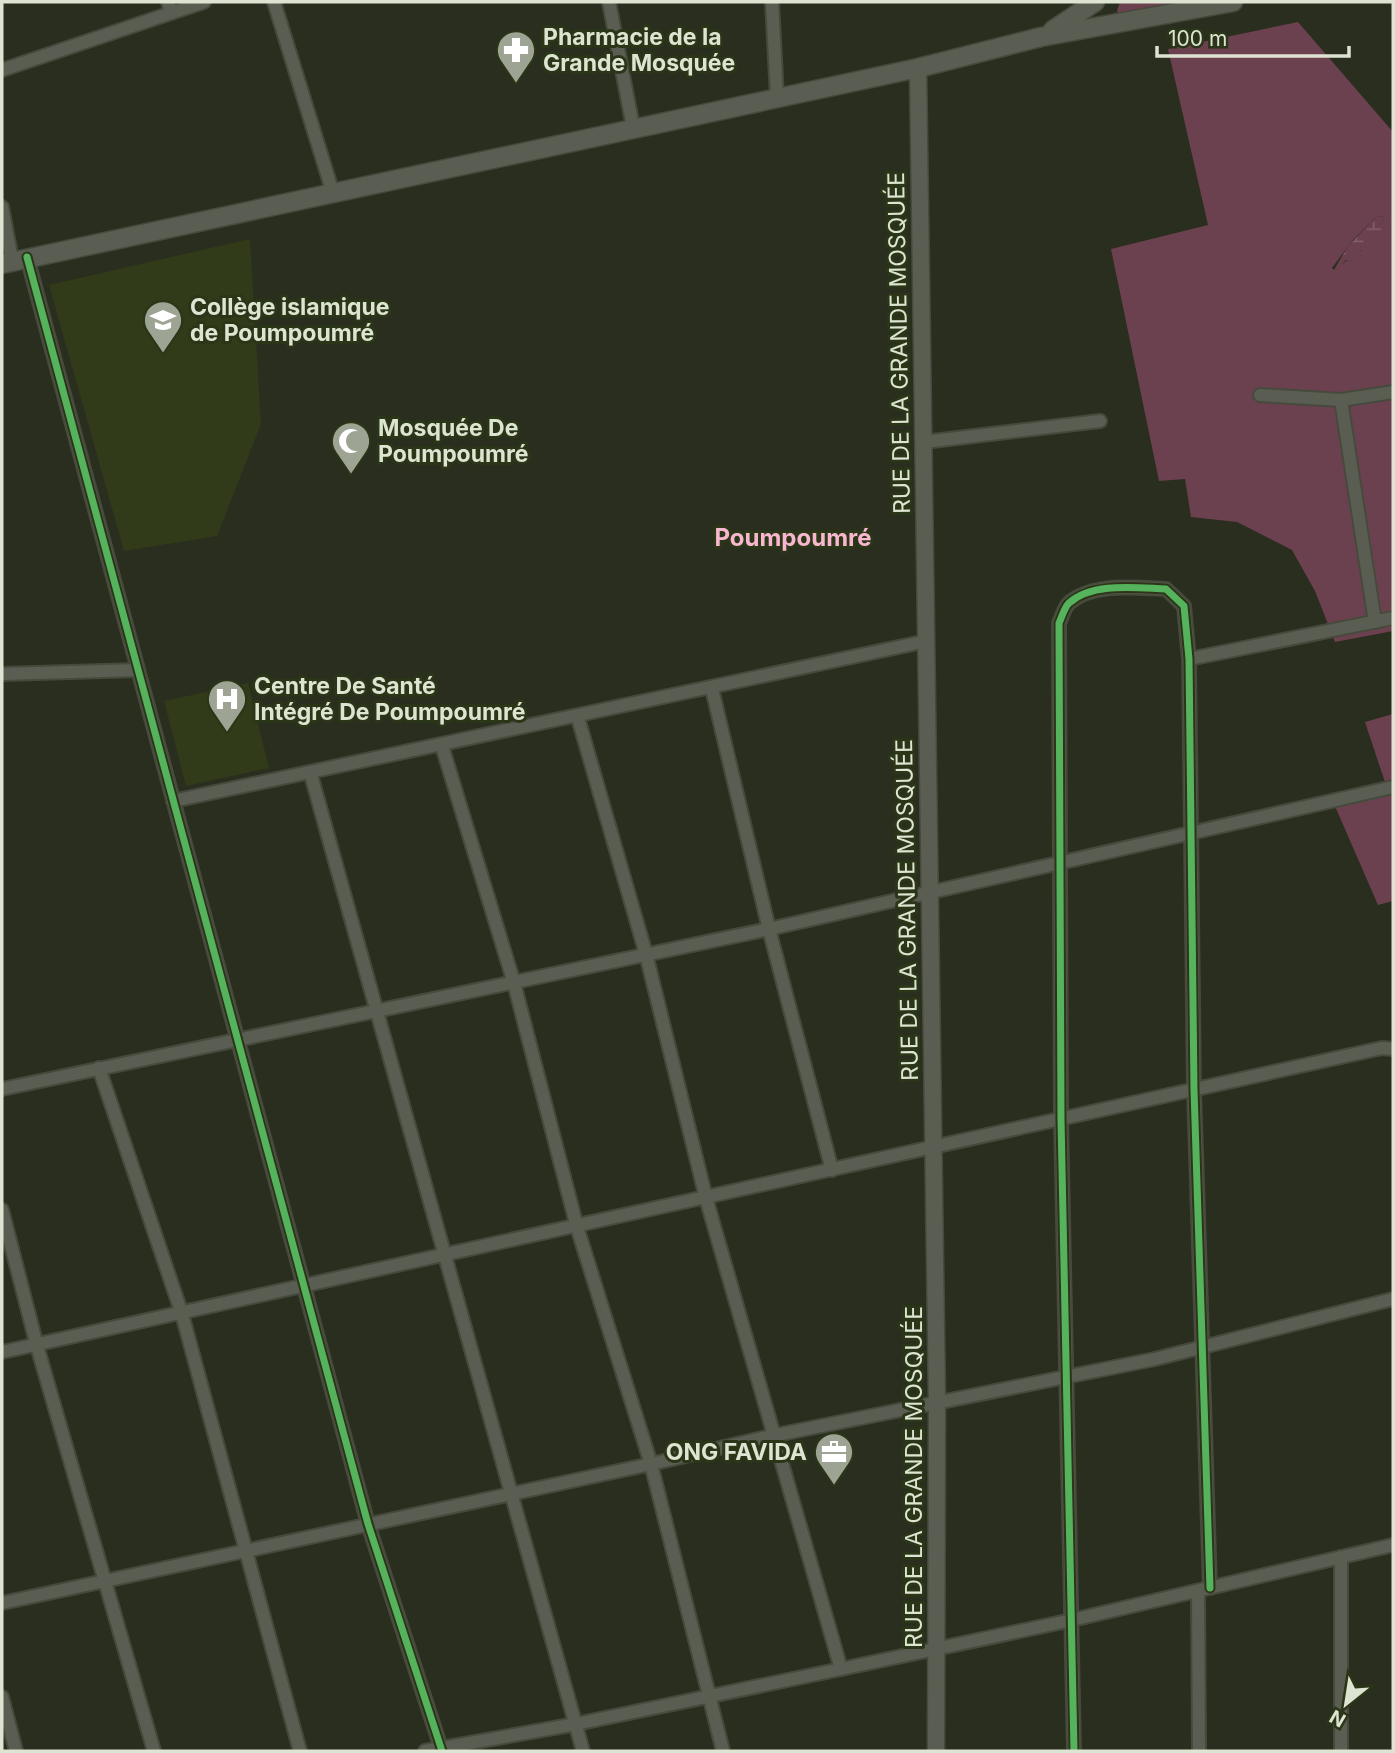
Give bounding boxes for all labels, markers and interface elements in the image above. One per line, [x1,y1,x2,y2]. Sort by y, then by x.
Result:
scale bar [1157,14,1350,58]
place label: Pharmacie de la Grande Mosquée [543,23,735,77]
text: 100 m [1168,26,1227,51]
pharmacy icon: Pharmacie de la Grande Mosquée [495,29,537,84]
street label: RUE DE LA GRANDE MOSQUÉE [882,172,916,514]
place label: Collège islamique de Poumpoumré [190,293,389,347]
school or university icon: Collège islamique de Poumpoumré [142,299,184,354]
place label: Mosquée De Poumpoumré [378,414,529,468]
mosque icon: Mosquée De Poumpoumré [330,420,372,475]
district label: Poumpoumré [714,523,872,552]
place label: Centre De Santé Intégré De Poumpoumré [254,672,525,726]
hospital icon: Centre De Santé Intégré De Poumpoumré [206,678,248,733]
street label: RUE DE LA GRANDE MOSQUÉE [890,739,924,1081]
street label: RUE DE LA GRANDE MOSQUÉE [900,1306,928,1648]
office icon: ONG FAVIDA [813,1431,855,1486]
place label: ONG FAVIDA [666,1438,807,1466]
north arrow [1311,1669,1381,1739]
text: N [1326,1705,1350,1732]

